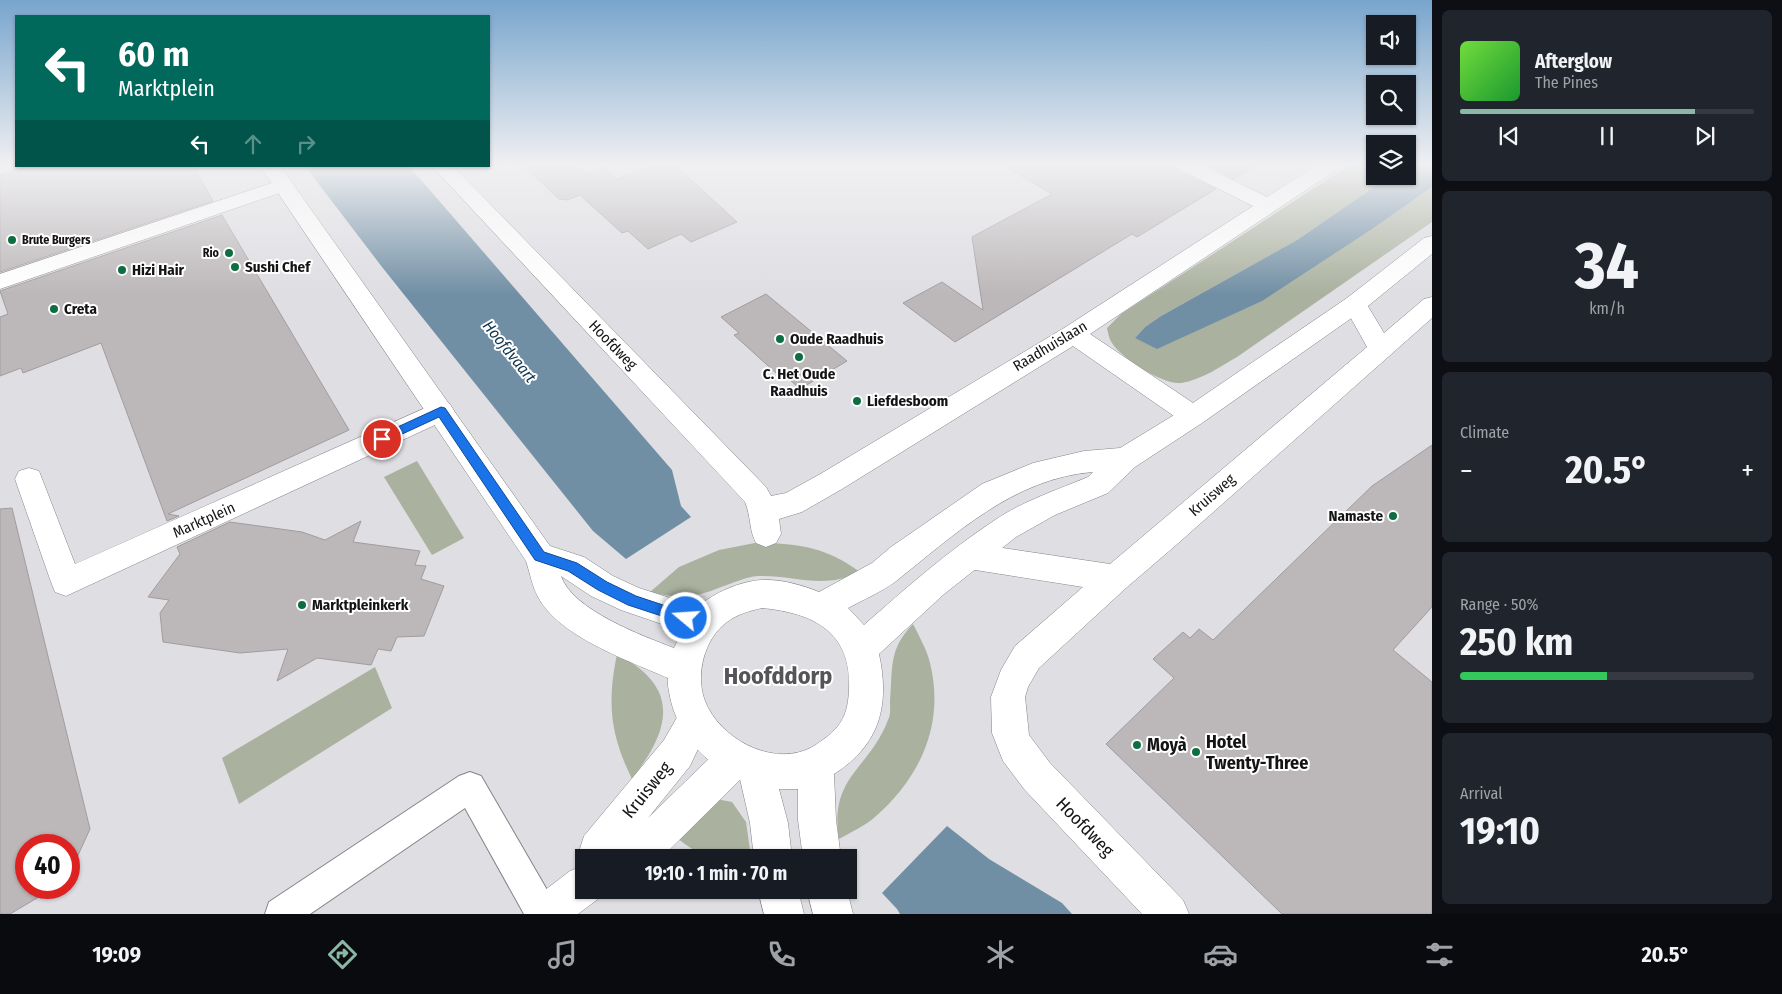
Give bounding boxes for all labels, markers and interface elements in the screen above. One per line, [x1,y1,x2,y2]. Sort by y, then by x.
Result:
map controls [1366,15,1416,185]
button: sound [1366,15,1416,65]
text: 60 m [118,33,189,75]
icon: left [35,35,100,100]
text: Afterglow [1535,50,1612,73]
text: The Pines [1535,73,1598,92]
text: Marktplein [118,75,215,102]
button: search [1366,75,1416,125]
icon: previous [1495,122,1523,150]
icon: pause [1593,122,1621,150]
icon: next [1691,122,1719,150]
icon: left [186,130,214,158]
icon: ahead [239,130,267,158]
icon: right [292,130,320,158]
button: layers [1366,135,1416,185]
text: 34 [1575,227,1639,305]
place label: Brute Burgers [22,233,91,247]
marker: Brute Burgers [6,234,18,246]
place label: Rio [203,246,220,260]
marker: Rio [223,247,235,259]
place label: Sushi Chef [245,258,311,276]
place label: Hizi Hair [132,261,185,279]
marker: Sushi Chef [229,261,241,273]
marker: Hizi Hair [116,264,128,276]
text: km/h [1589,299,1625,318]
place label: Creta [64,300,97,318]
marker: Creta [48,303,60,315]
water label: Hoofdvaart [479,317,541,387]
street label: Hoofdweg [585,317,641,373]
street label: Raadhuislaan [1010,317,1090,375]
place label: Oude Raadhuis [790,330,884,348]
marker: Oude Raadhuis [774,333,786,345]
marker: C. Het Oude Raadhuis [793,351,805,363]
place label: C. Het Oude Raadhuis [763,365,836,400]
place label: Liefdesboom [867,392,948,410]
marker: Liefdesboom [851,395,863,407]
pin [361,418,403,460]
text: Climate [1460,423,1509,442]
icon: arrive [368,425,396,453]
text: 20.5° [1565,447,1649,493]
text: − [1460,454,1473,487]
text: + [1741,454,1754,487]
street label: Kruisweg [1185,470,1239,520]
street label: Marktplein [170,498,238,542]
place label: Namaste [1329,507,1383,525]
marker: Namaste [1387,510,1399,522]
position arrow [659,591,711,643]
text: Range · 50% [1460,595,1539,614]
place label: Marktpleinkerk [312,596,409,614]
marker: Marktpleinkerk [296,599,308,611]
text: 250 km [1460,619,1573,665]
district label: Hoofddorp [724,662,832,690]
place label: Hotel Twenty-Three [1206,731,1308,774]
place label: Moyà [1147,734,1187,756]
marker: Moyà [1131,739,1143,751]
marker: Hotel Twenty-Three [1190,746,1202,758]
street label: Kruisweg [618,757,677,823]
text: Arrival [1460,784,1502,803]
street label: Hoofdweg [1051,793,1119,862]
text: 19:10 [1460,808,1540,854]
speed limit sign: 40 [15,834,80,899]
text: 19:10 · 1 min · 70 m [645,862,787,885]
icon: directions [325,937,360,972]
icon: music [545,937,580,972]
icon: phone [764,937,799,972]
icon: climate [983,937,1018,972]
icon: car [1203,937,1238,972]
icon: filters [1422,937,1457,972]
text: 19:09 [92,941,141,968]
text: 20.5° [1641,941,1690,968]

